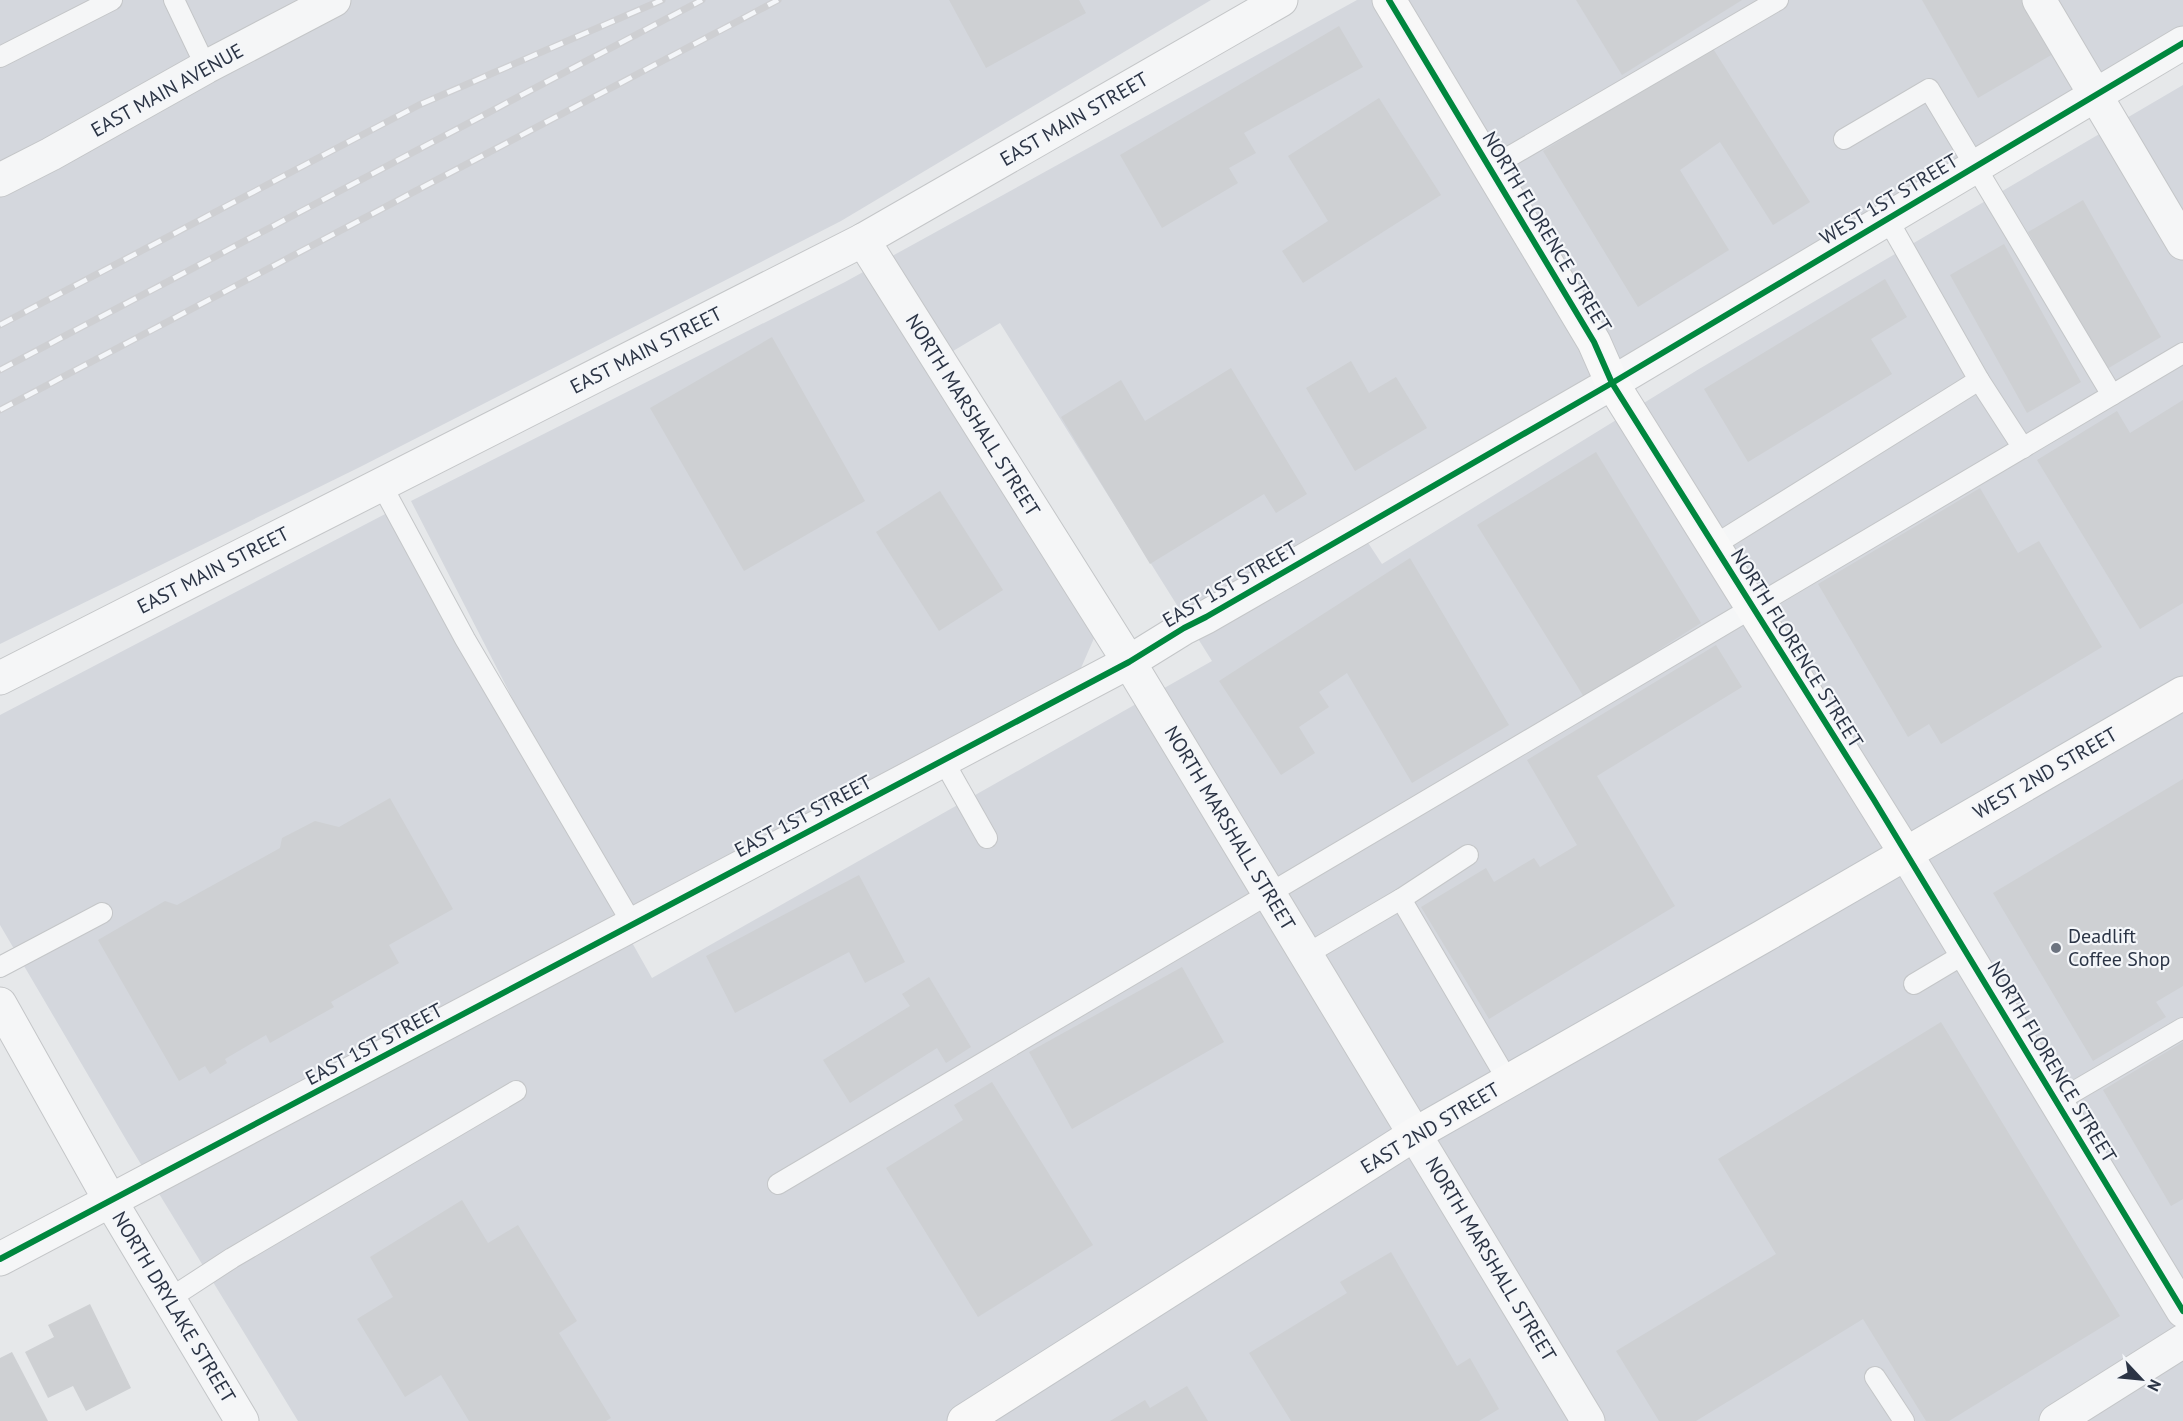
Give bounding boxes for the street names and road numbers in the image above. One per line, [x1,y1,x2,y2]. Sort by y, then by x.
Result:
street label: EAST MAIN AVENUE [86,37,248,143]
street label: EAST MAIN STREET [995,66,1153,172]
street label: NORTH FLORENCE STREET [1477,127,1617,337]
street label: WEST 1ST STREET [1815,147,1963,251]
street label: EAST MAIN STREET [566,301,726,399]
street label: NORTH MARSHALL STREET [900,309,1046,521]
street label: EAST MAIN STREET [133,521,293,619]
street label: EAST 1ST STREET [1158,535,1302,633]
street label: NORTH FLORENCE STREET [1725,543,1869,753]
street label: NORTH MARSHALL STREET [1159,721,1301,935]
street label: WEST 2ND STREET [1968,721,2122,825]
street label: EAST 1ST STREET [730,769,876,863]
street label: NORTH FLORENCE STREET [1982,957,2122,1167]
street label: EAST 1ST STREET [301,997,447,1091]
street label: EAST 2ND STREET [1356,1076,1504,1180]
street label: NORTH MARSHALL STREET [1420,1152,1562,1366]
street label: NORTH DRYLAKE STREET [106,1206,242,1408]

